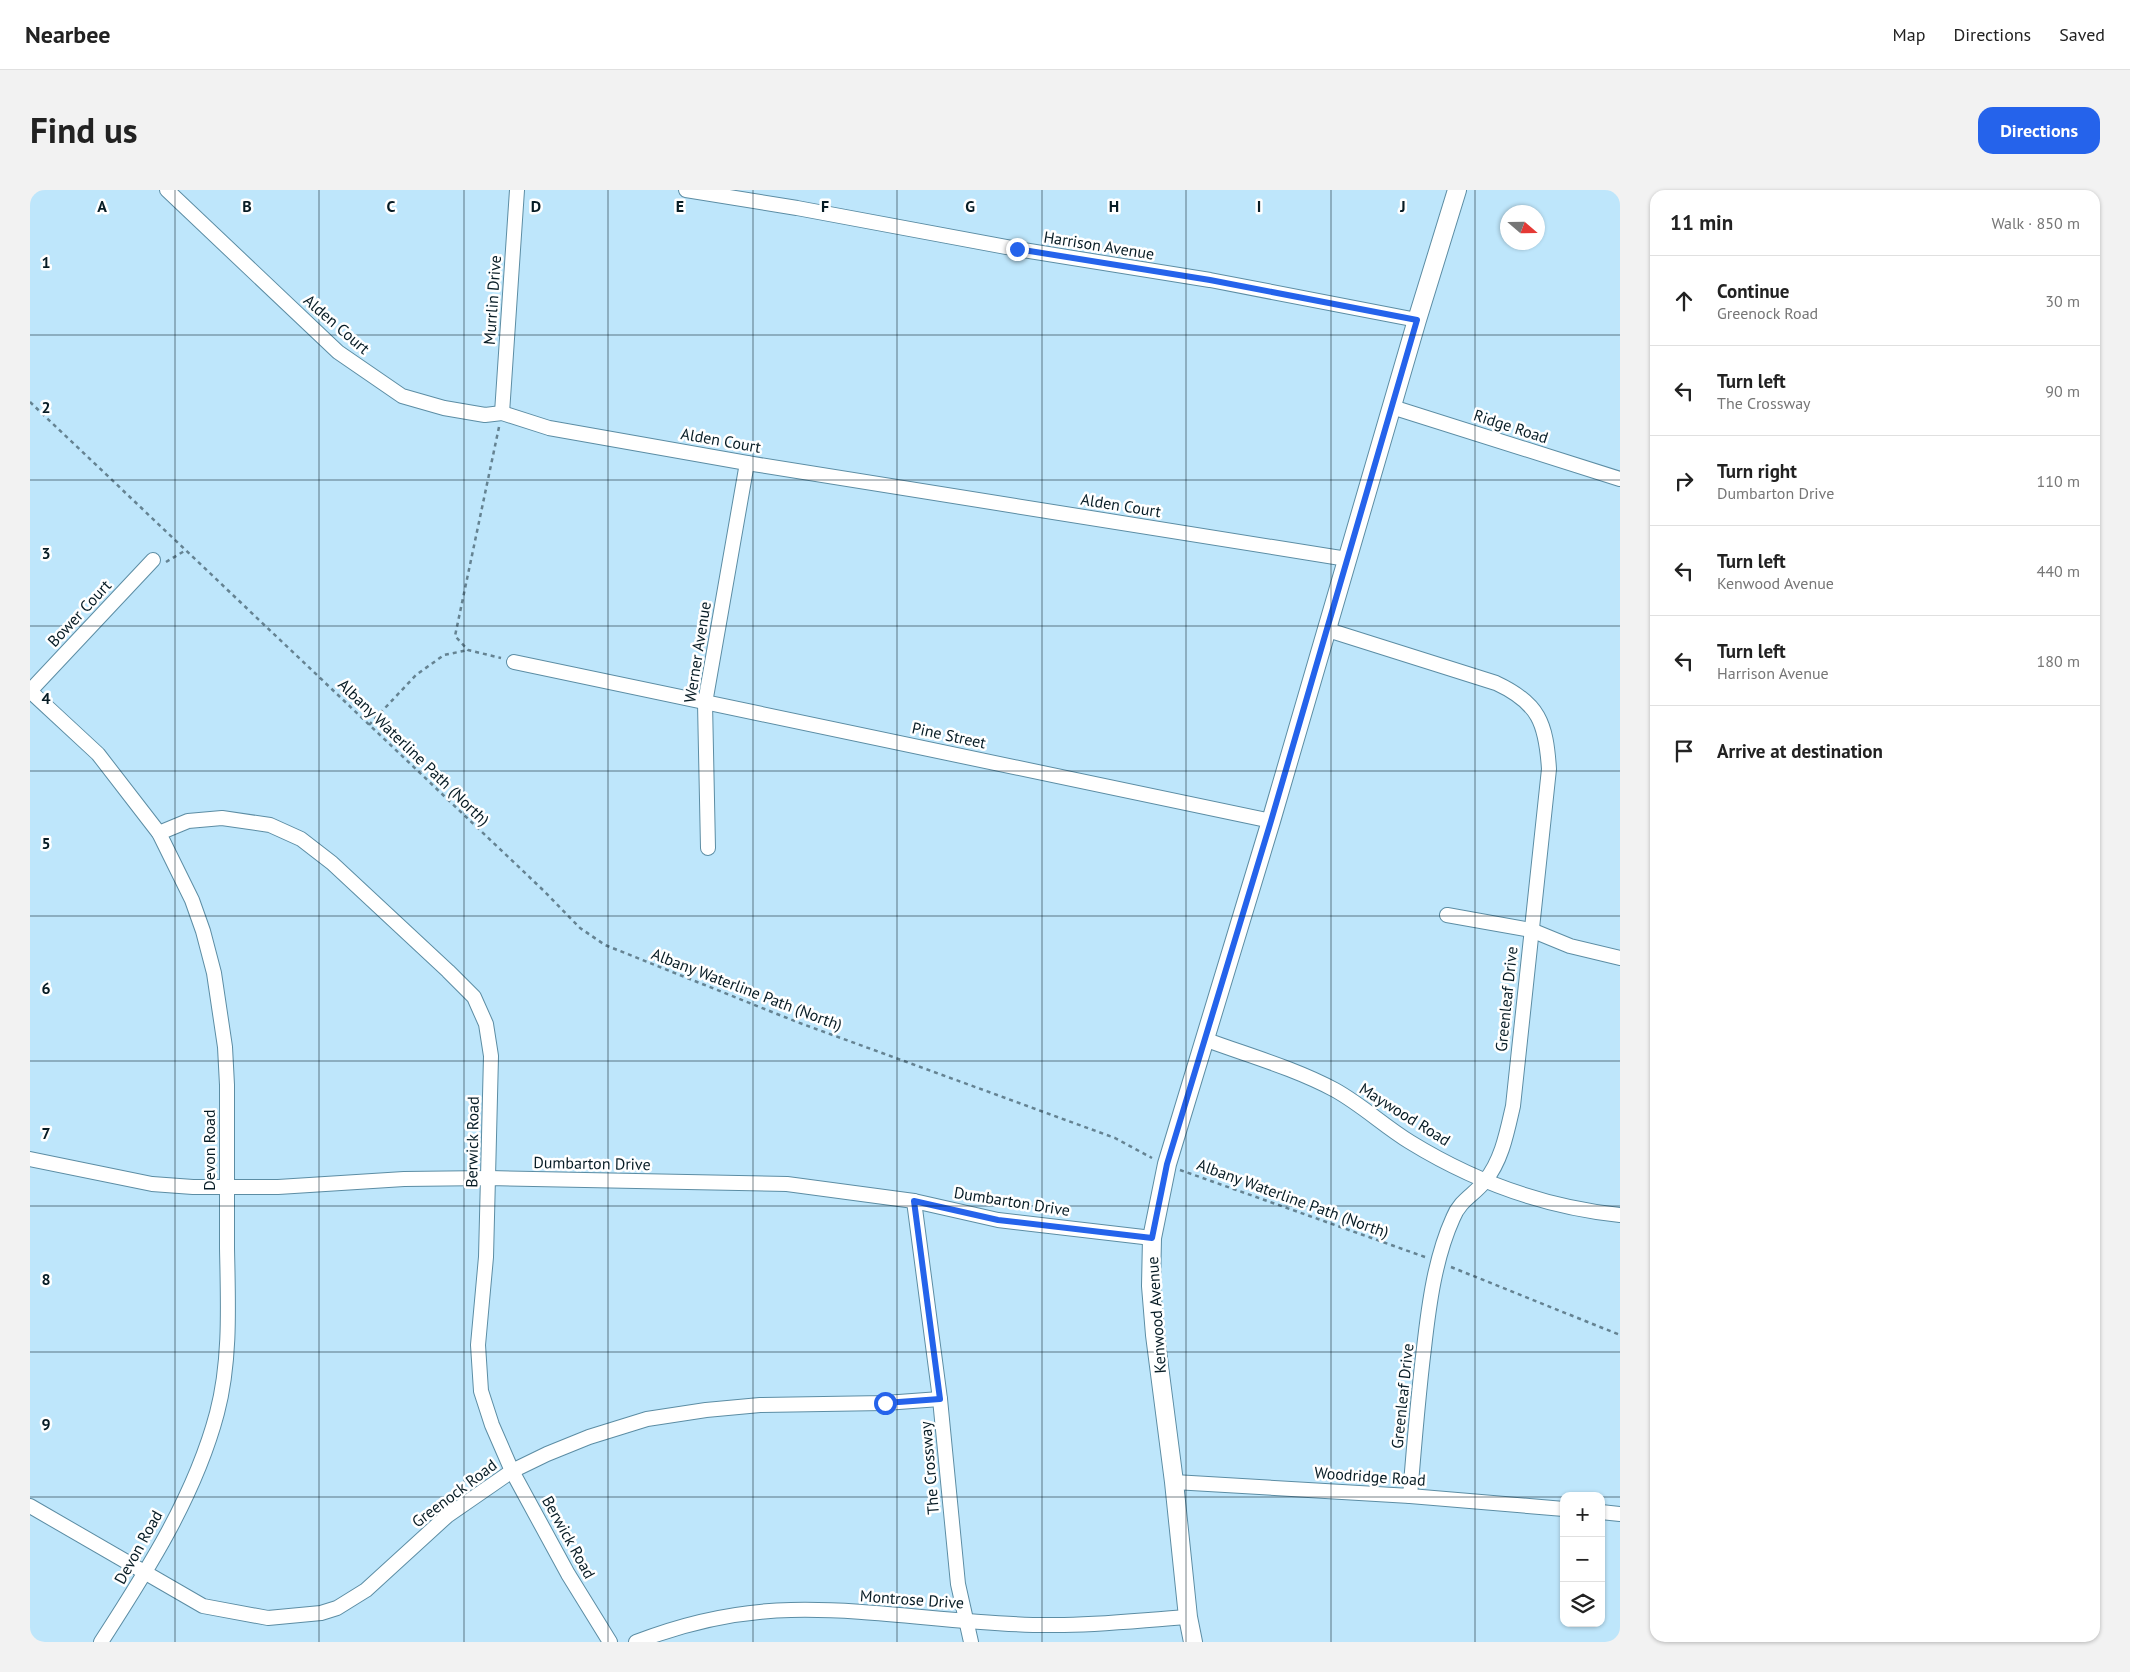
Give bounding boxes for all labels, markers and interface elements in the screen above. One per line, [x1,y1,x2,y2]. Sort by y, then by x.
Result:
text: Nearbee [25,19,110,50]
text: Map [1893,23,1925,46]
text: Directions [1953,23,2031,46]
text: Saved [2059,23,2105,46]
text: Find us [30,107,138,153]
button: Directions [1978,107,2100,154]
text: A [97,196,107,216]
text: B [242,196,252,216]
text: C [387,196,396,216]
text: D [531,196,541,216]
text: E [676,196,684,216]
text: F [821,196,829,216]
text: G [965,196,975,216]
text: H [1109,196,1119,216]
text: I [1257,196,1261,216]
text: J [1399,196,1406,216]
north arrow [1500,205,1545,250]
text: 11 min [1670,209,1733,236]
text: Walk · 850 m [1991,213,2080,233]
street label: Harrison Avenue [1042,226,1156,264]
route end [1006,238,1029,261]
text: 1 [41,252,51,272]
street label: Murrlin Drive [479,254,505,346]
text: Continue [1717,279,1789,303]
icon: ahead [1670,287,1698,315]
street label: Alden Court [300,290,375,358]
text: 30 m [2045,291,2080,311]
text: Greenock Road [1717,303,1818,323]
text: Turn left [1717,369,1786,393]
icon: left [1670,377,1698,405]
text: 90 m [2045,381,2080,401]
text: The Crossway [1717,393,1811,413]
text: 2 [41,397,51,417]
street label: Ridge Road [1471,405,1551,447]
street label: Alden Court [679,423,763,457]
text: Turn right [1717,459,1797,483]
icon: right [1670,467,1698,495]
text: 110 m [2037,471,2080,491]
text: Dumbarton Drive [1717,483,1834,503]
street label: Alden Court [1079,489,1163,521]
text: 3 [41,543,51,563]
text: Turn left [1717,549,1786,573]
icon: left [1670,557,1698,585]
text: 440 m [2037,561,2080,581]
text: Kenwood Avenue [1717,573,1834,593]
street label: Bower Court [43,575,115,651]
street label: Werner Avenue [679,600,715,704]
text: Turn left [1717,639,1786,663]
icon: left [1670,647,1698,675]
text: 180 m [2037,651,2080,671]
text: Harrison Avenue [1717,663,1829,683]
street label: Albany Waterline Path (North) [334,674,494,830]
text: 4 [41,688,51,708]
street label: Pine Street [910,717,988,753]
icon: arrive [1670,737,1698,765]
text: Arrive at destination [1717,739,1883,763]
text: 5 [41,833,51,853]
street label: Albany Waterline Path (North) [649,943,845,1035]
street label: Greenleaf Drive [1491,945,1521,1053]
text: 6 [41,978,51,998]
street label: Maywood Road [1356,1078,1454,1150]
street label: Berwick Road [461,1096,483,1188]
street label: Devon Road [199,1109,219,1191]
text: 7 [41,1123,51,1143]
street label: Dumbarton Drive [533,1152,651,1174]
street label: Albany Waterline Path (North) [1194,1154,1392,1242]
street label: Dumbarton Drive [953,1182,1071,1220]
street label: Kenwood Avenue [1142,1256,1170,1374]
text: 8 [41,1269,51,1289]
street label: Greenleaf Drive [1387,1342,1417,1450]
route start [874,1392,897,1415]
text: 9 [41,1414,51,1434]
street label: The Crossway [915,1420,943,1515]
street label: Greenock Road [408,1455,500,1531]
street label: Woodridge Road [1314,1462,1426,1490]
street label: Berwick Road [538,1492,600,1582]
map controls [1560,1492,1605,1627]
button: + [1560,1492,1605,1537]
street label: Devon Road [110,1507,166,1587]
button: − [1560,1537,1605,1582]
button: layers [1560,1582,1605,1627]
street label: Montrose Drive [859,1585,965,1613]

